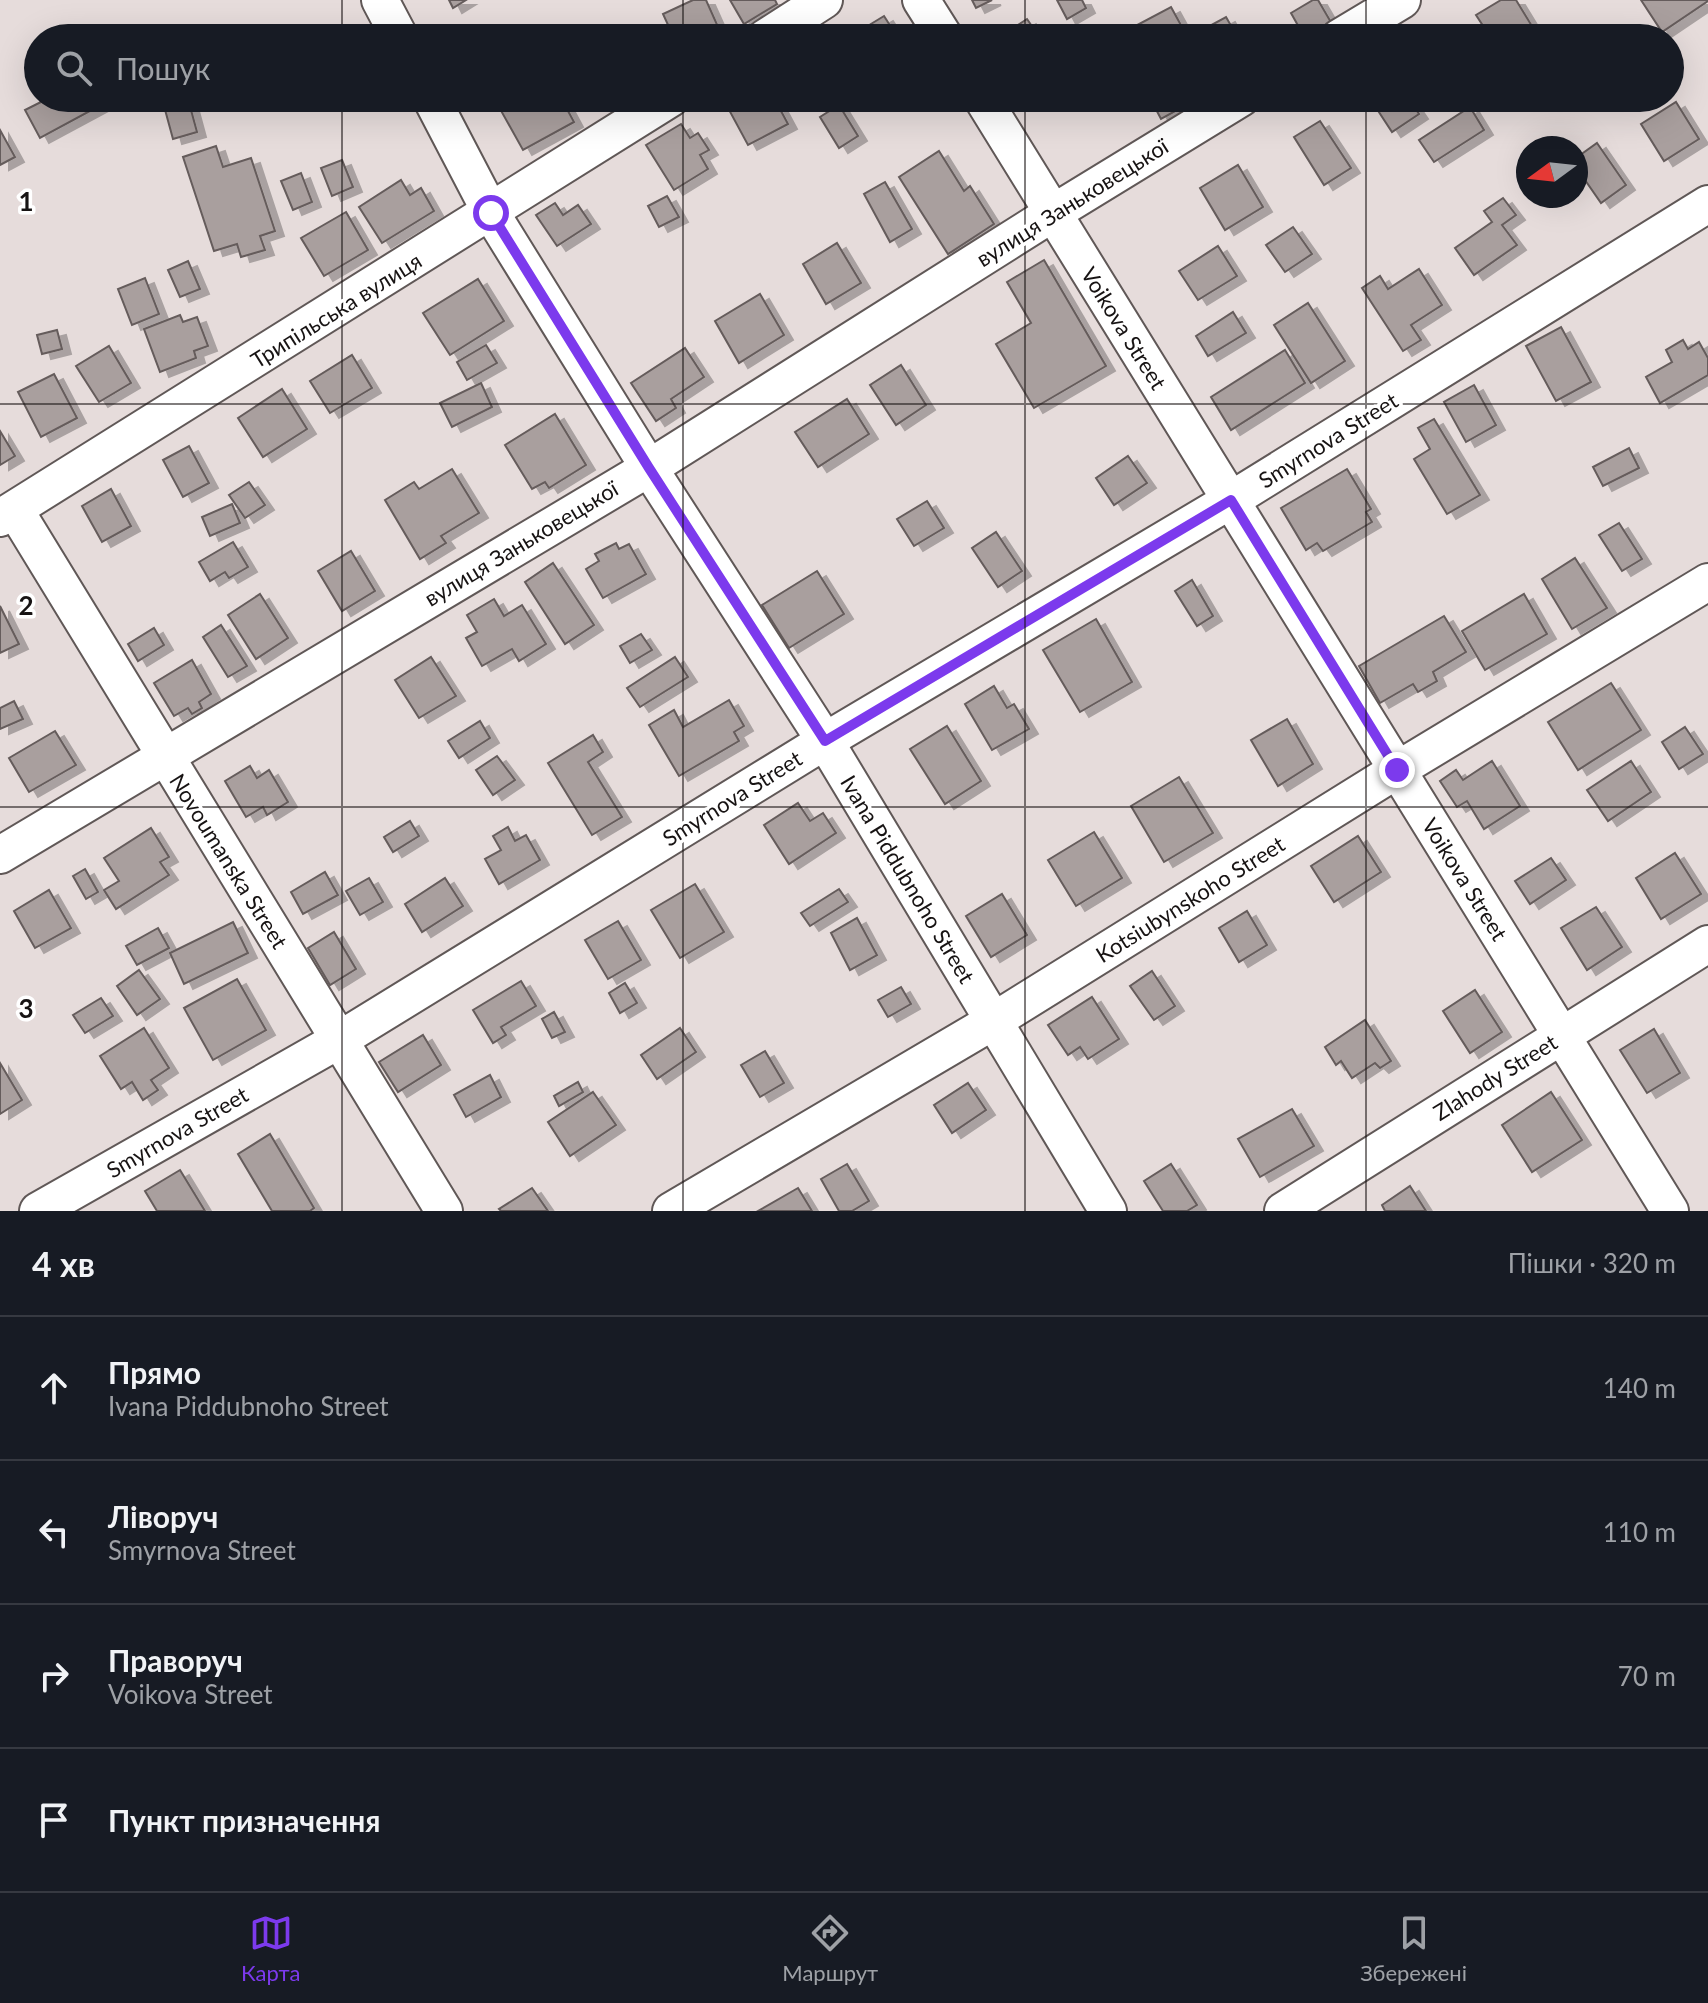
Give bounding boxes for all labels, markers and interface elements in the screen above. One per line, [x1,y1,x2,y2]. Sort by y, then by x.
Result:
search box [24,24,1684,112]
icon: search [52,46,96,90]
text: Пошук [116,50,210,86]
street label: вулиця Заньковецької [971,132,1174,272]
north arrow [1516,136,1588,208]
text: 1 [18,185,34,217]
route start [473,195,509,231]
street label: Трипільська вулиця [246,247,426,373]
street label: Voikova Street [1076,262,1172,394]
street label: Smyrnova Street [1253,386,1403,494]
street label: вулиця Заньковецької [419,474,623,612]
text: 2 [18,589,34,621]
street label: Smyrnova Street [657,744,807,852]
route end [1379,752,1415,788]
street label: Novoumanska Street [164,769,294,953]
street label: Ivana Piddubnoho Street [835,770,981,988]
street label: Voikova Street [1417,813,1513,945]
street label: Kotsiubynskoho Street [1091,830,1289,968]
text: 3 [18,992,34,1024]
street label: Zlahody Street [1428,1028,1562,1126]
street label: Smyrnova Street [101,1081,253,1183]
text: 4 хв [32,1243,95,1284]
text: Пішки · 320 m [1508,1247,1676,1279]
text: Прямо [108,1354,201,1390]
icon: ahead [32,1366,76,1410]
text: 140 m [1603,1372,1676,1404]
text: Ivana Piddubnoho Street [108,1390,389,1422]
text: Ліворуч [108,1498,218,1534]
icon: left [32,1510,76,1554]
text: 110 m [1603,1516,1676,1548]
text: Smyrnova Street [108,1534,296,1566]
text: Праворуч [108,1642,243,1678]
icon: right [32,1654,76,1698]
text: 70 m [1618,1660,1676,1692]
text: Voikova Street [108,1678,273,1710]
icon: arrive [32,1798,76,1842]
text: Пункт призначення [108,1802,381,1838]
tab: Карта [241,1911,300,1986]
tab: Маршрут [782,1911,878,1986]
tab: Збережені [1360,1911,1467,1986]

